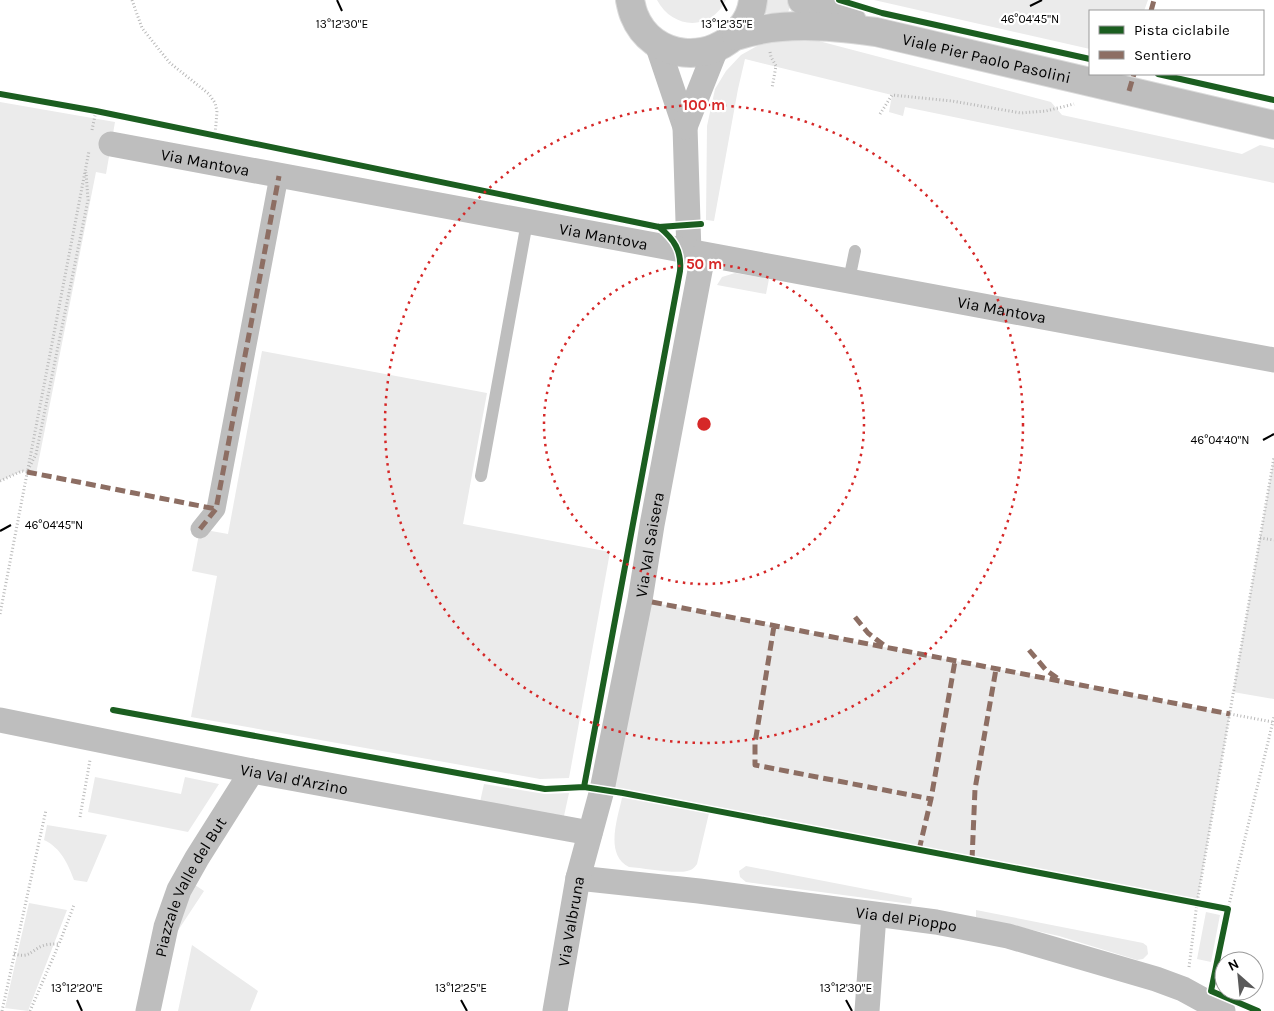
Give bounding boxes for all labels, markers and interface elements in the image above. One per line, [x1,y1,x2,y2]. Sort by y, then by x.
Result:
legend [1089,10,1264,75]
text: 46°04'45"N [1001,12,1059,26]
text: 13°12'30"E [316,17,368,31]
text: 13°12'35"E [701,17,753,31]
text: Pista ciclabile [1134,21,1230,39]
street label: Viale Pier Paolo Pasolini [901,29,1073,87]
text: Sentiero [1134,46,1191,64]
text: 100 m [683,96,725,114]
street label: Via Mantova [159,144,251,180]
street label: Via Mantova [558,218,650,253]
text: 50 m [686,255,722,273]
street label: Via Mantova [956,292,1048,327]
centre of rings [695,415,713,433]
text: 46°04'40"N [1191,433,1249,447]
street label: Via Val Saisera [631,490,668,599]
text: 46°04'45"N [25,518,83,532]
street label: Via Val d'Arzino [239,759,350,798]
street label: Piazzale Valle del But [150,813,230,959]
street label: Via Valbruna [553,875,588,968]
street label: Via del Pioppo [855,902,959,935]
north arrow [1214,951,1264,1001]
text: N [1225,955,1242,975]
text: 13°12'20"E [51,981,103,995]
text: 13°12'25"E [435,981,487,995]
text: 13°12'30"E [820,981,872,995]

